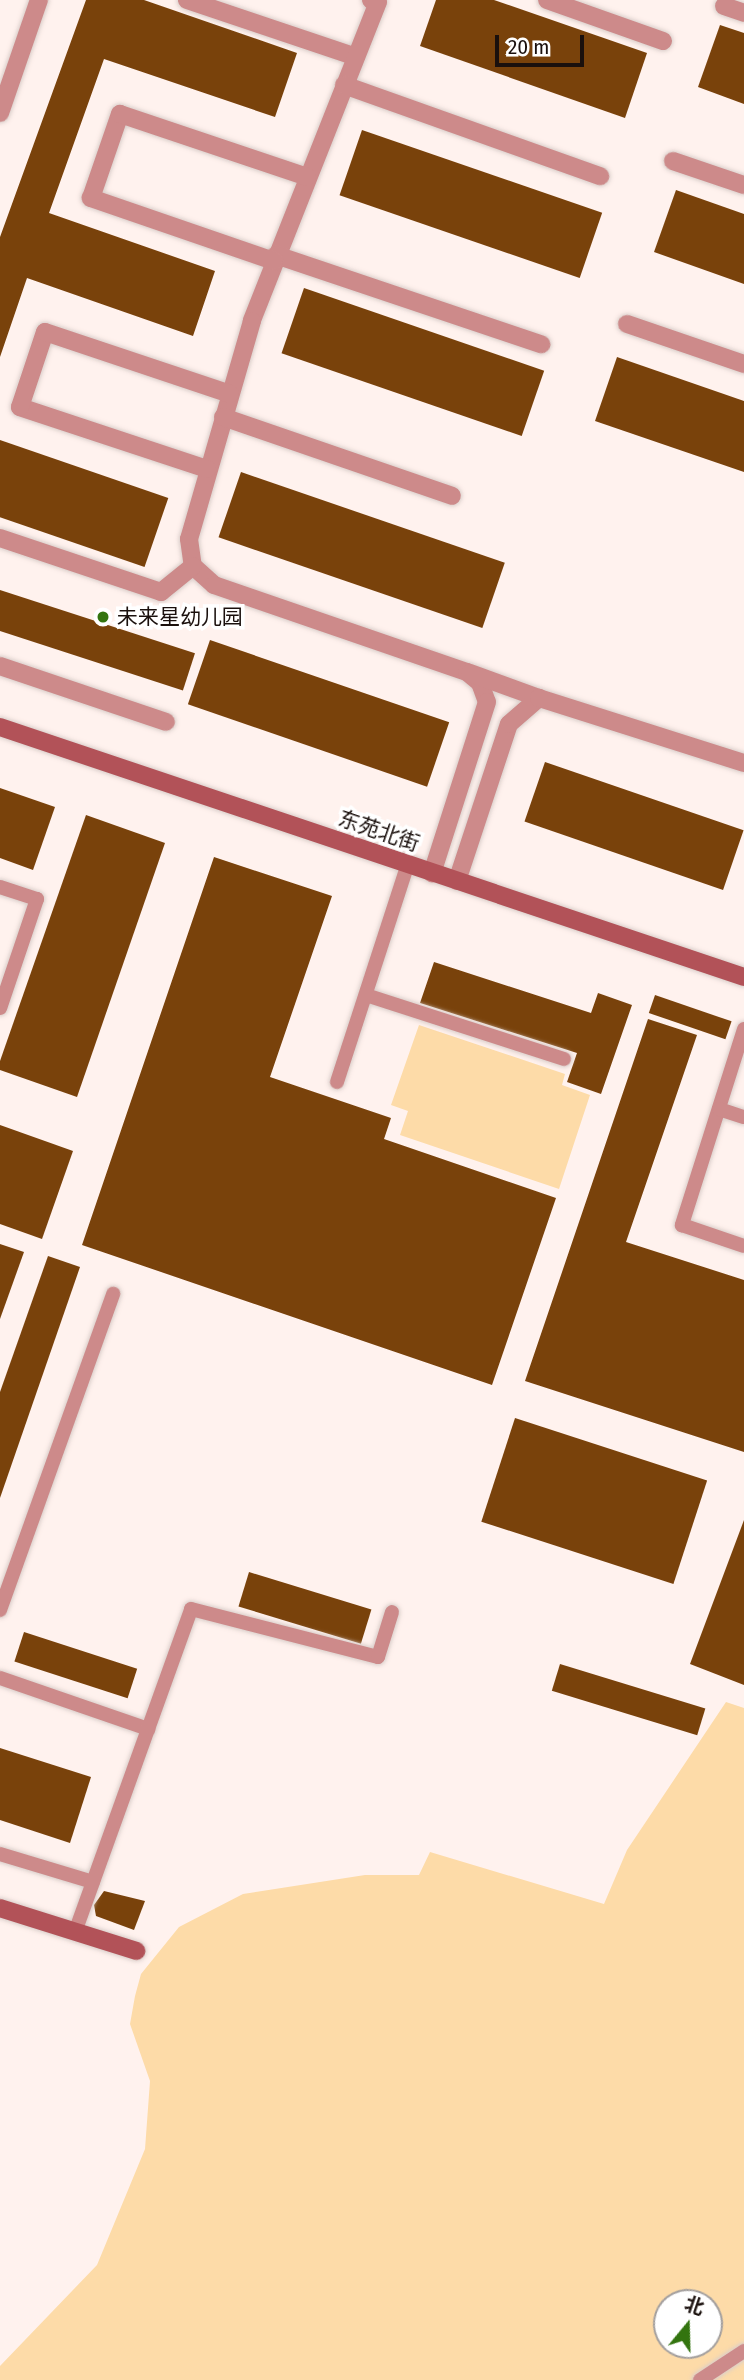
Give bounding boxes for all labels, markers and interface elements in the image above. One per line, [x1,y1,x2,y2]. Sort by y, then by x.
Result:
scale bar [499,21,588,65]
text: 20 m [508,34,549,60]
place label: 未来星幼儿园 [117,604,243,630]
marker: 未来星幼儿园 [95,609,111,625]
street label: 东苑北街 [335,805,423,857]
north arrow [653,2289,723,2359]
text: 北 [682,2292,707,2320]

